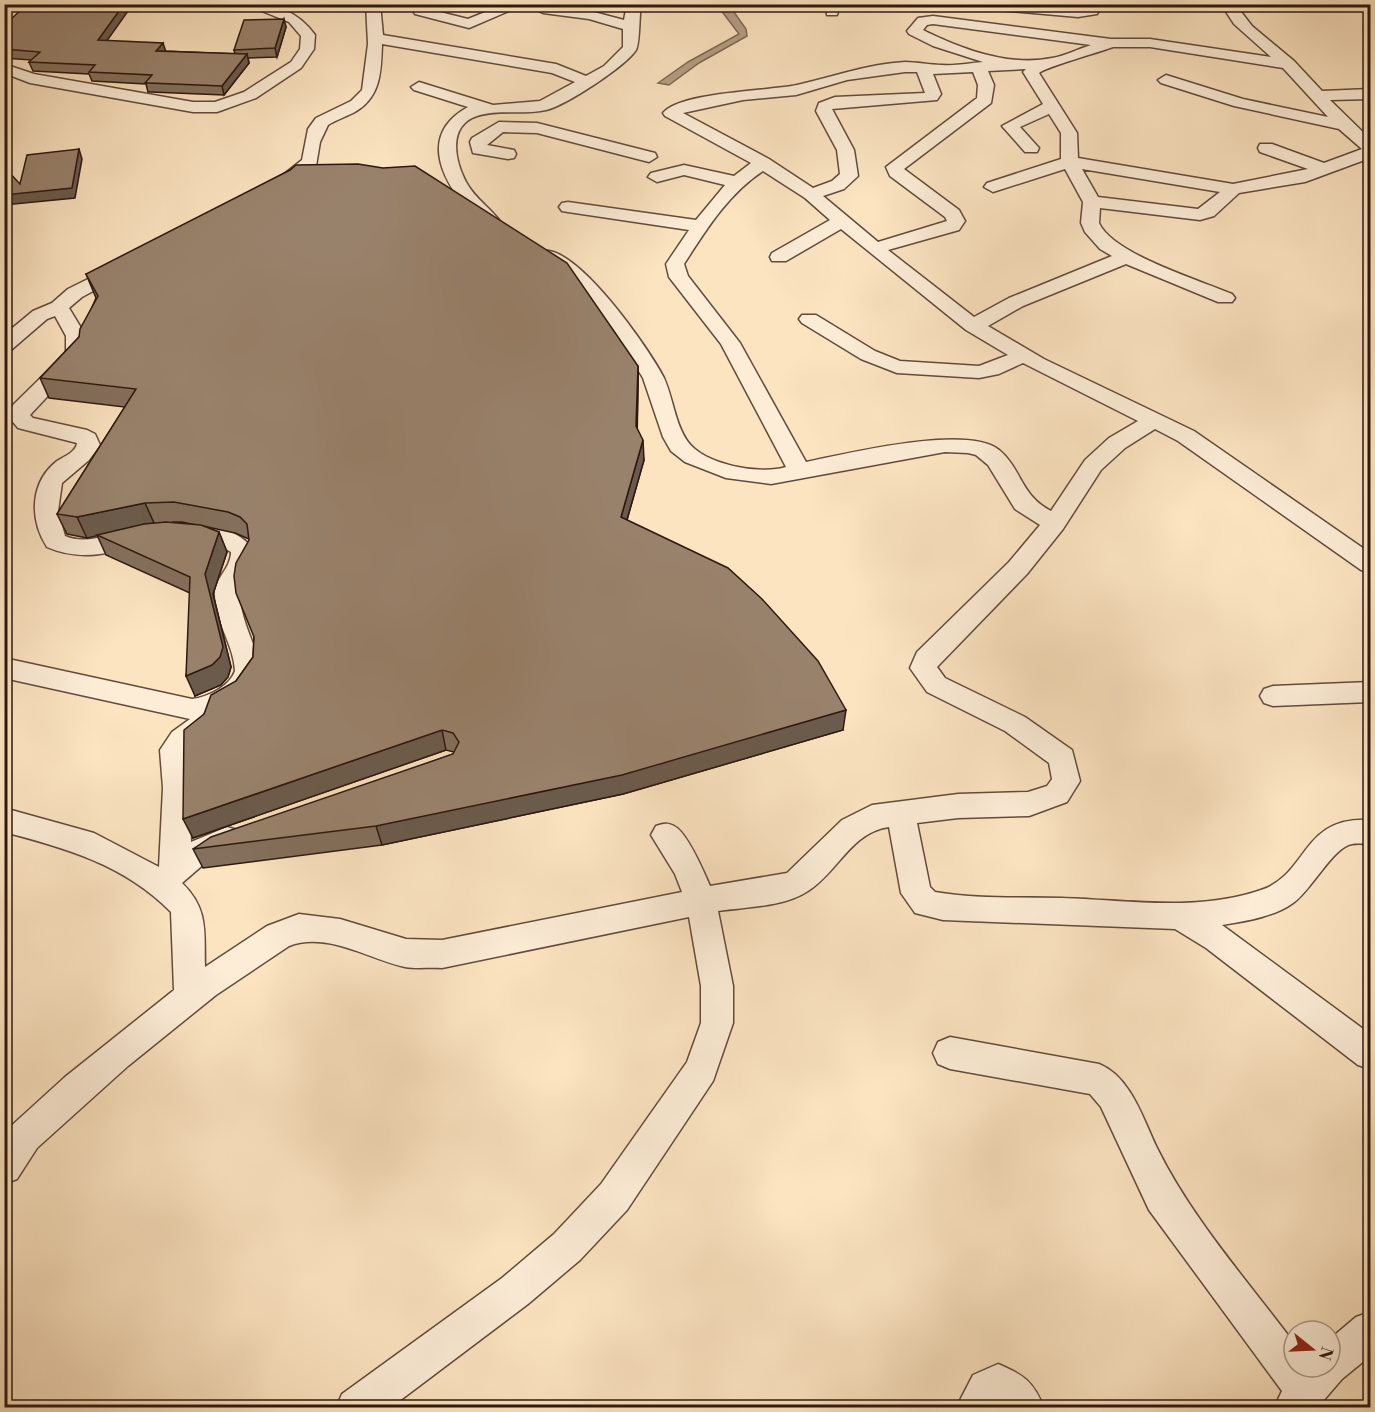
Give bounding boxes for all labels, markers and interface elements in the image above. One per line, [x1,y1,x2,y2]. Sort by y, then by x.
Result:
north arrow [1282,1319,1342,1379]
text: N [1314,1344,1337,1363]

